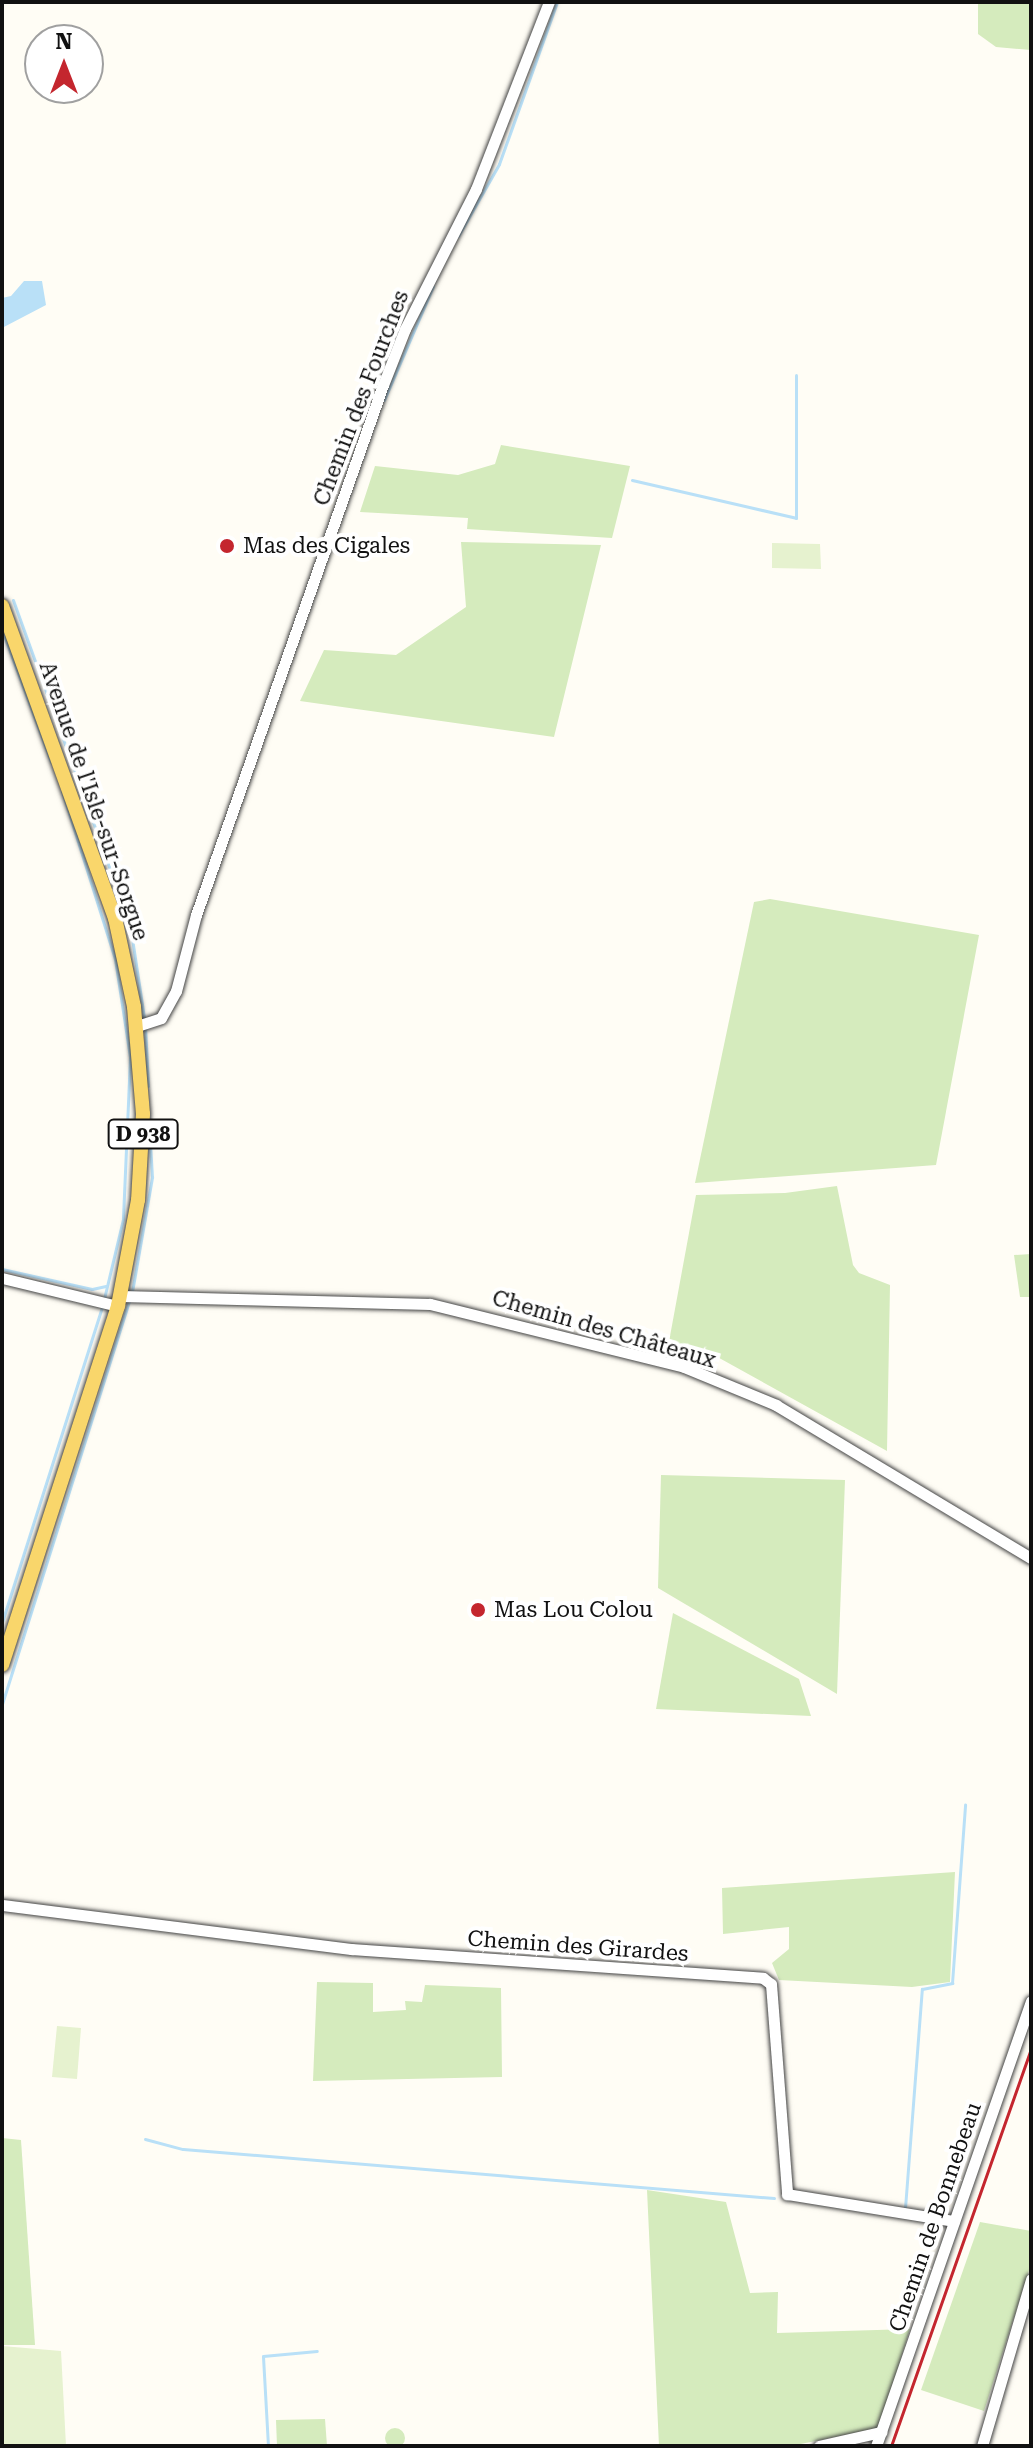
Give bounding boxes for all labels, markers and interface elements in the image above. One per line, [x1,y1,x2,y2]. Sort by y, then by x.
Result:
north arrow [24,24,104,104]
text: N [56,29,72,54]
street label: Chemin des Fourches [308,287,414,509]
place label: Mas des Cigales [243,533,410,559]
marker: Mas des Cigales [218,537,236,555]
street label: Avenue de l'Isle-sur-Sorgue [34,658,154,944]
road number: D 938 [107,1118,179,1150]
street label: Chemin des Châteaux [489,1284,719,1374]
place label: Mas Lou Colou [494,1597,653,1623]
marker: Mas Lou Colou [469,1601,487,1619]
street label: Chemin des Girardes [467,1925,689,1967]
street label: Chemin de Bonnebeau [883,2099,987,2335]

